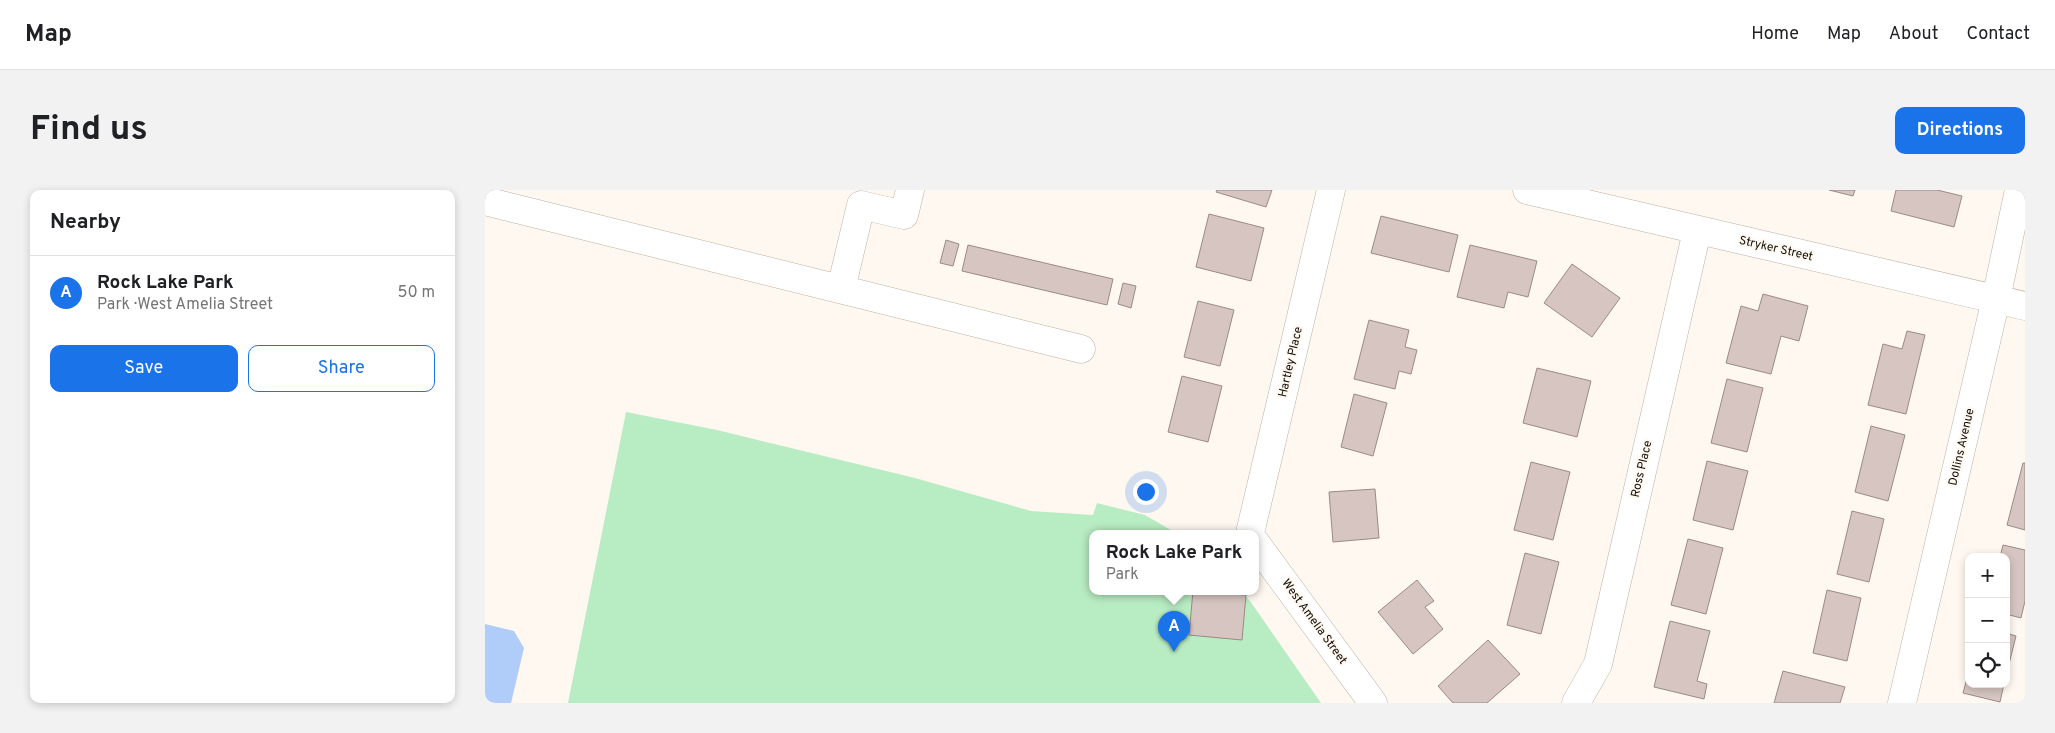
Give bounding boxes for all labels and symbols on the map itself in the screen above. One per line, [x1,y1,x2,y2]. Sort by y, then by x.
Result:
street label: Stryker Street [1737,233,1815,265]
street label: Hartley Place [1275,325,1307,399]
street label: Dollins Avenue [1945,407,1979,487]
street label: Ross Place [1628,439,1656,499]
your location [1133,479,1159,505]
street label: West Amelia Street [1278,576,1350,668]
pin: A [1158,611,1190,652]

